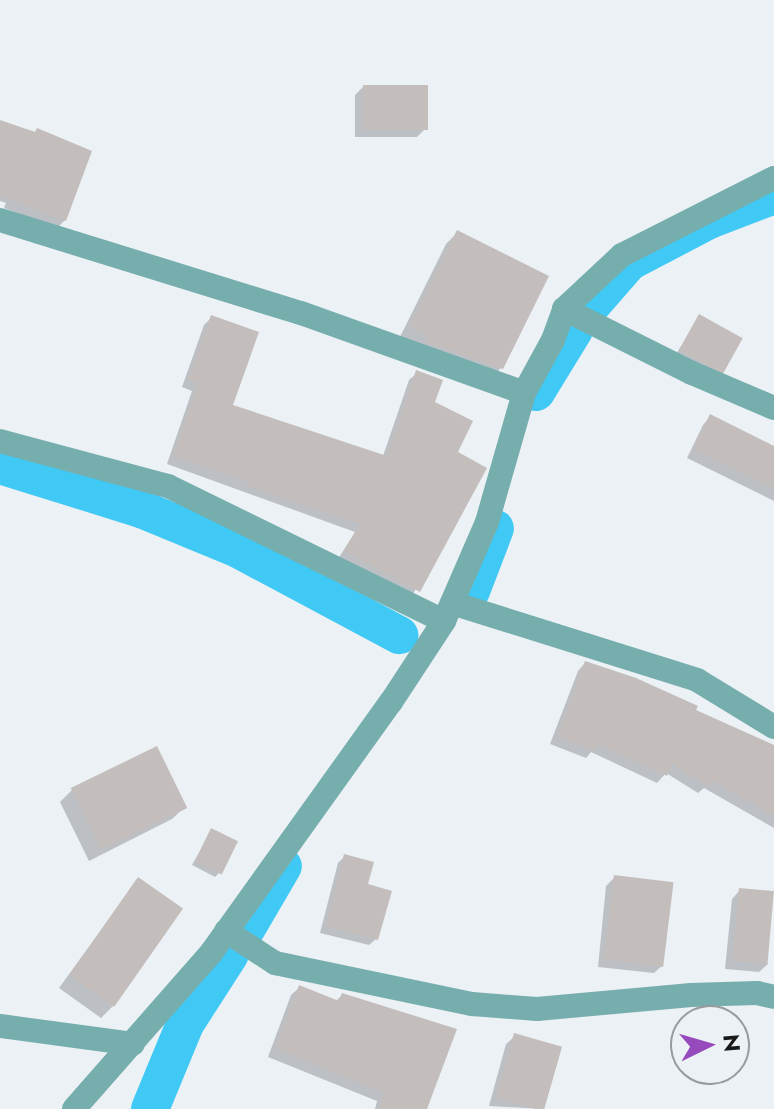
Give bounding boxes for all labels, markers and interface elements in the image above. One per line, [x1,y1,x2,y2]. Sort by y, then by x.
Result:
north arrow [670,1005,750,1085]
text: N [715,1033,749,1053]

